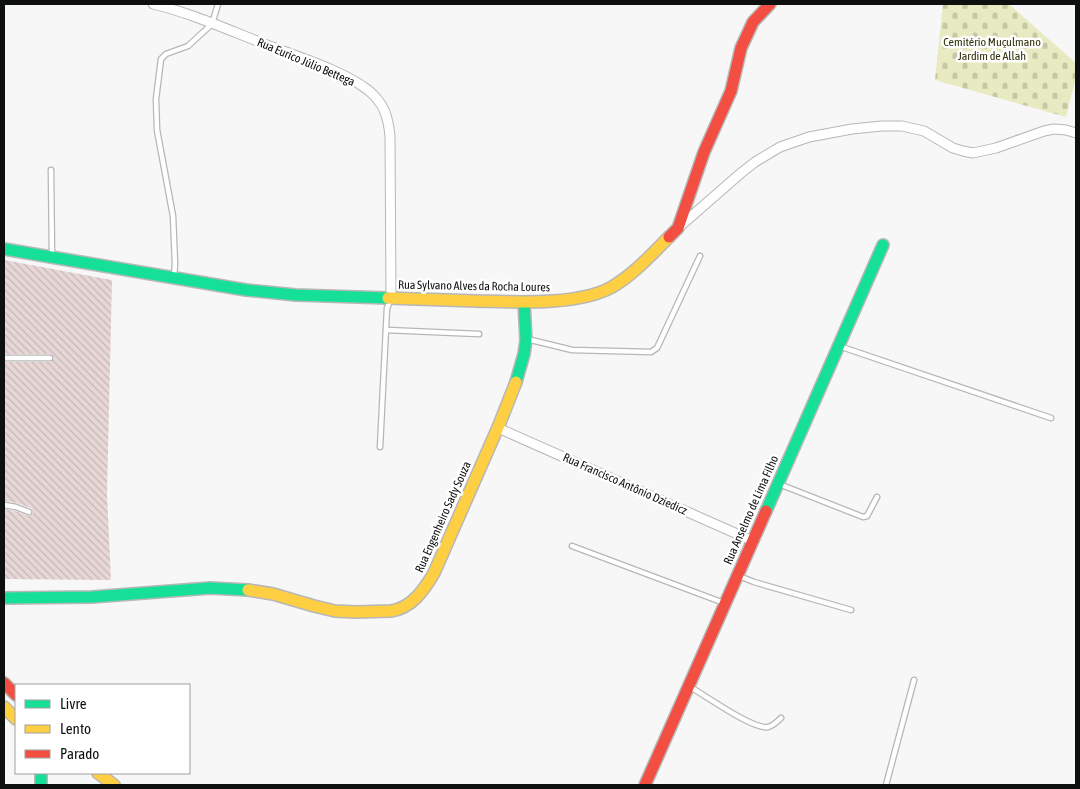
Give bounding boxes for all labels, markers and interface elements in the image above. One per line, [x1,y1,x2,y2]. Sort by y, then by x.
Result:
street label: Rua Eurico Júlio Bettega [255,35,357,89]
park label: Cemitério Muçulmano Jardim de Allah [943,35,1041,63]
street label: Rua Sylvano Alves da Rocha Loures [398,278,550,294]
street label: Rua Francisco Antônio Dziedicz [561,450,690,518]
street label: Rua Anselmo de Lima Filho [721,453,781,567]
street label: Rua Engenheiro Sady Souza [412,459,474,575]
legend [15,684,190,774]
text: Livre [60,695,87,712]
text: Lento [60,720,91,737]
text: Parado [60,745,99,762]

